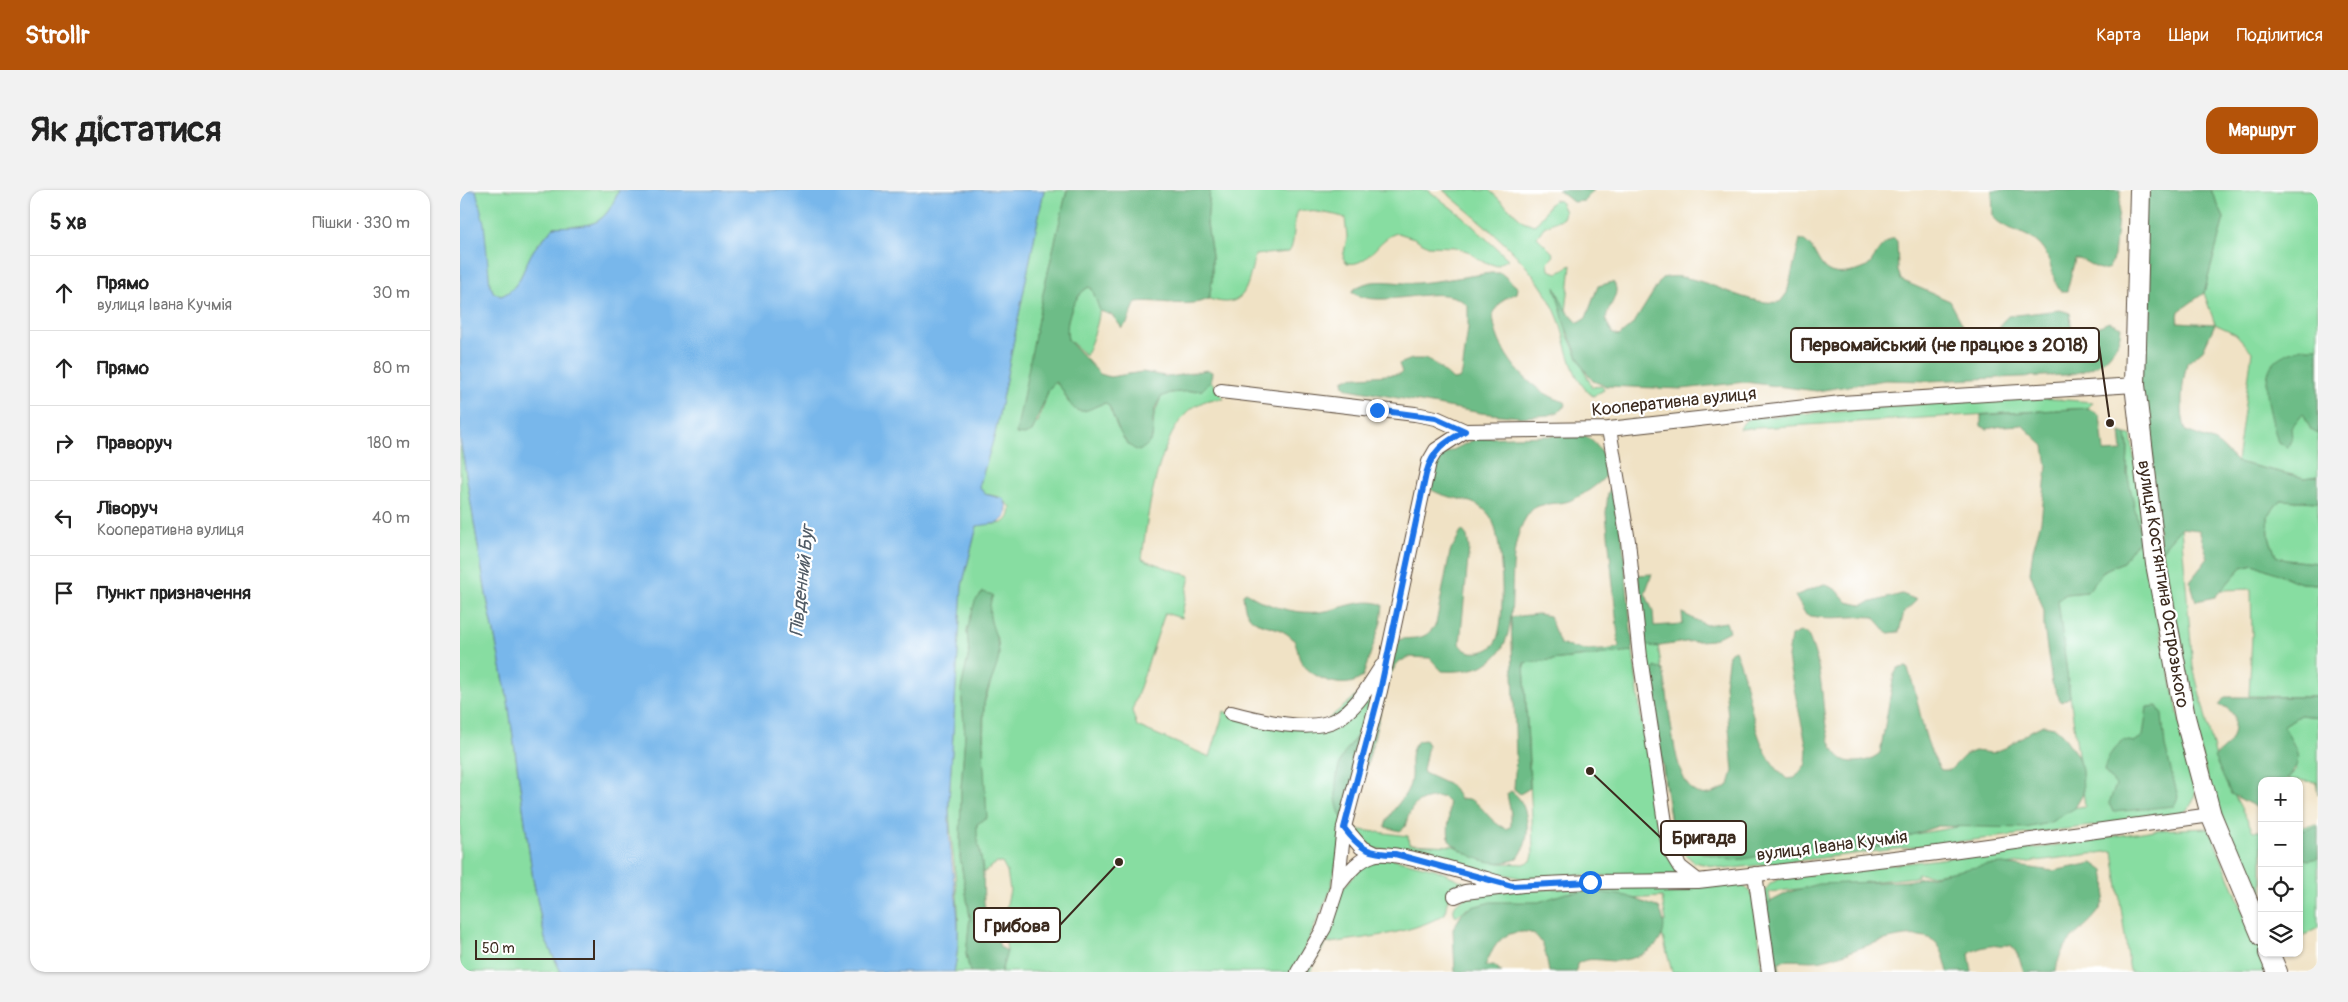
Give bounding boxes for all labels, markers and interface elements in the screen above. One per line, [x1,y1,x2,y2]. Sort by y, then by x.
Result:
text: Strollr [25,21,90,50]
text: Карта [2096,24,2141,47]
text: Шари [2169,24,2208,47]
text: Поділитися [2236,24,2323,47]
button: Маршрут [2206,107,2318,154]
text: Як дістатися [30,108,221,152]
text: 5 хв [50,209,87,236]
text: Пішки · 330 m [312,213,410,233]
text: Прямо [97,271,149,295]
icon: ahead [50,279,78,307]
text: 30 m [372,283,410,303]
text: вулиця Івана Кучмія [97,295,232,315]
callout: Первомайський (не працює з 2018) [1791,328,2099,362]
text: Первомайський (не працює з 2018) [1801,333,2089,357]
icon: ahead [50,354,78,382]
text: Прямо [97,356,149,380]
text: 80 m [373,358,410,378]
street label: Кооперативна вулиця [1591,382,1757,422]
route end [1366,399,1389,422]
icon: right [50,429,78,457]
text: Праворуч [97,431,172,455]
text: 180 m [367,433,410,453]
street label: вулиця Костянтина Острозького [2132,459,2194,710]
text: Ліворуч [97,496,158,520]
icon: left [50,504,78,532]
text: 40 m [372,508,410,528]
text: Кооперативна вулиця [97,520,244,540]
water label: Південний Буг [784,522,820,638]
icon: arrive [50,579,78,607]
text: Пункт призначення [97,581,251,605]
map controls [2258,777,2303,957]
button: + [2258,777,2303,822]
callout: Бригада [1661,821,1746,855]
button: − [2258,822,2303,867]
street label: вулиця Івана Кучмія [1755,825,1909,867]
text: Бригада [1672,826,1736,850]
button: locate [2258,867,2303,912]
route start [1579,871,1602,894]
callout: Грибова [974,908,1060,942]
button: layers [2258,912,2303,957]
text: Грибова [984,914,1050,938]
scale bar [475,937,595,960]
text: 50 m [482,940,515,957]

